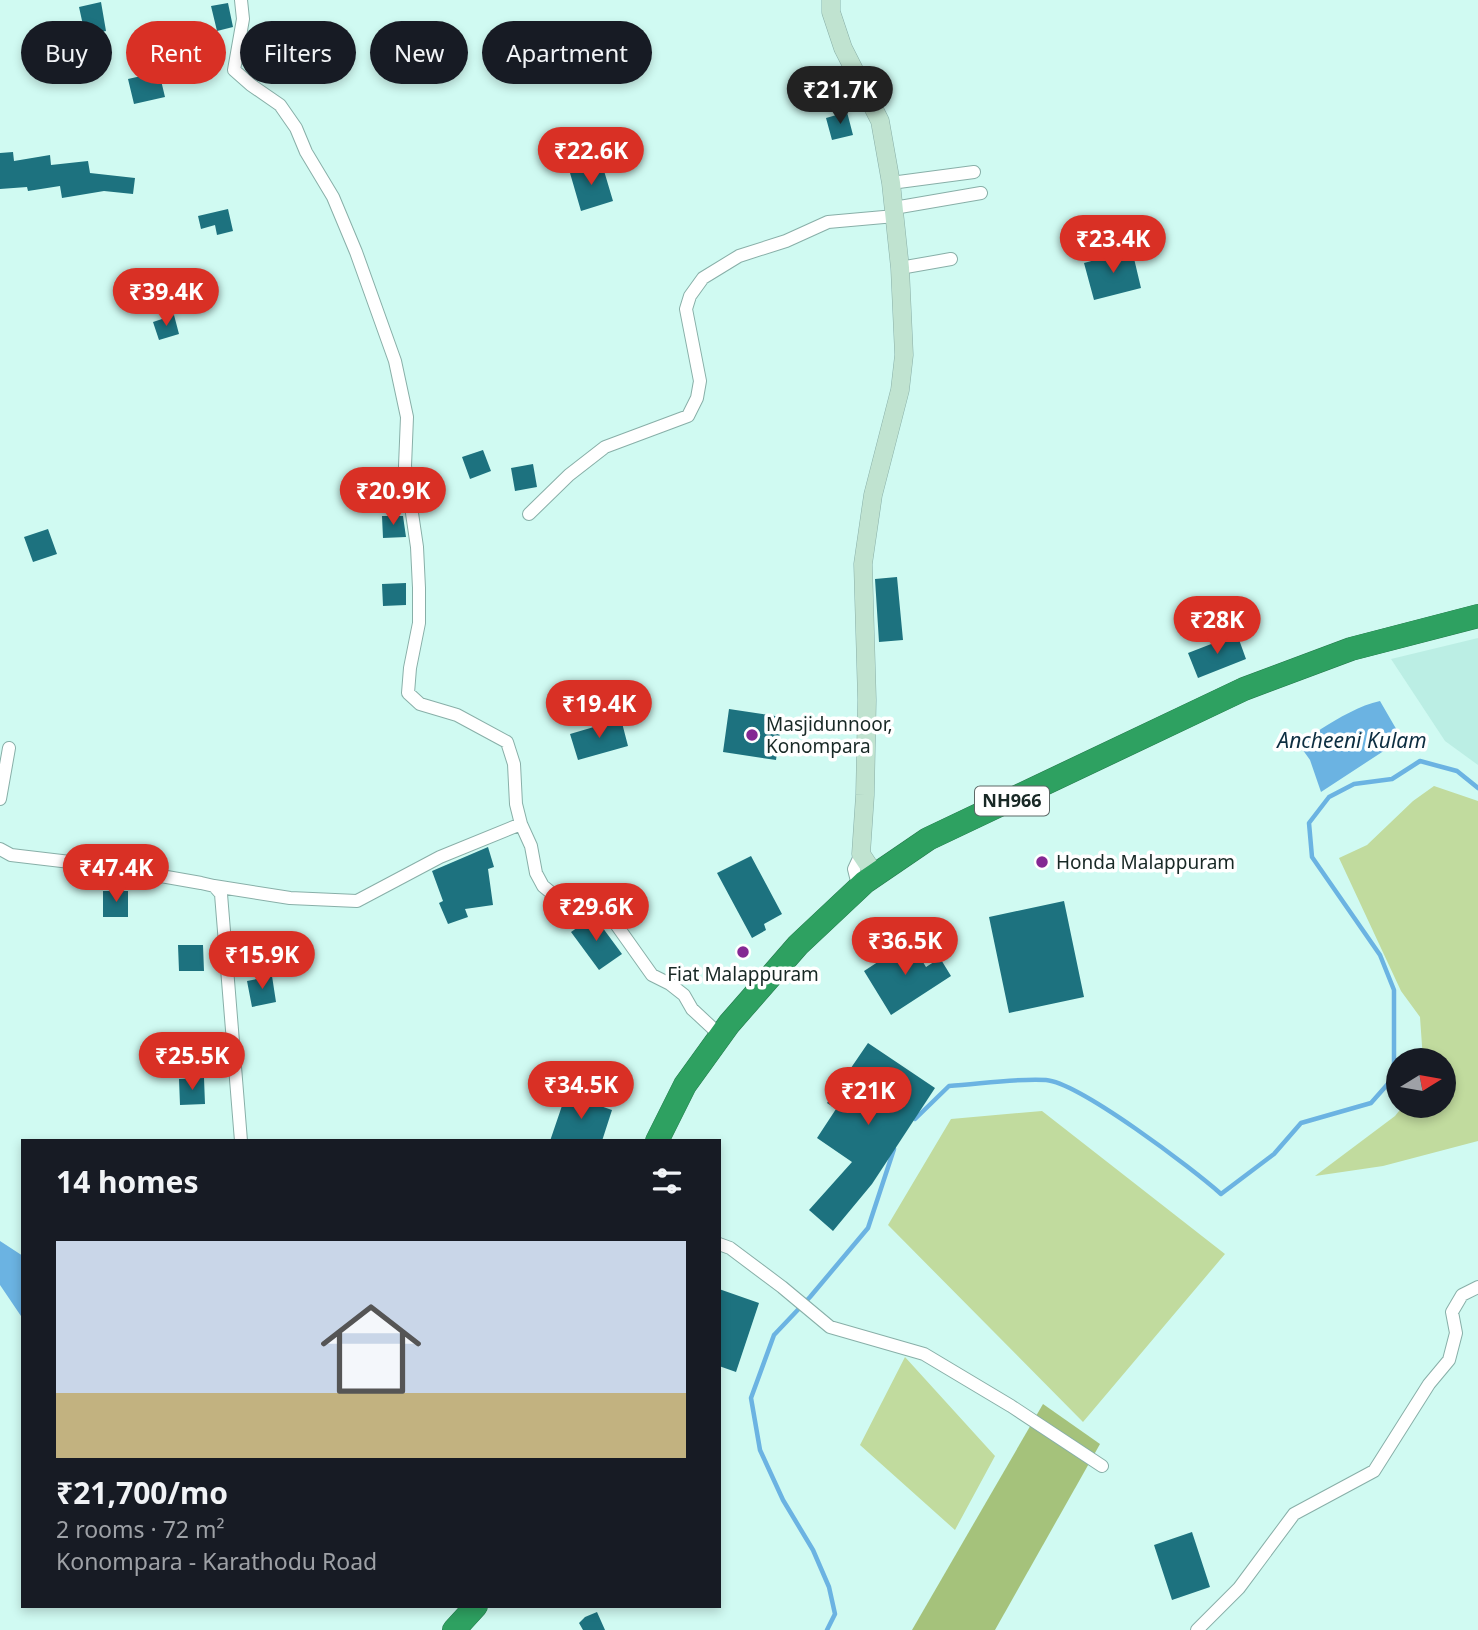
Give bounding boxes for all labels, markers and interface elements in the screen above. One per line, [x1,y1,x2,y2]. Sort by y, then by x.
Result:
chip: Buy [21,21,112,84]
chip: Rent [126,21,226,84]
chip: Filters [240,21,356,84]
chip: New [370,21,468,84]
chip: Apartment [482,21,652,84]
pin: ₹21.7K [783,66,897,126]
text: ₹21.7K [803,73,877,105]
pin: ₹22.6K [534,128,648,187]
text: ₹22.6K [554,134,628,166]
pin: ₹23.4K [1056,216,1170,275]
text: ₹23.4K [1076,222,1150,254]
pin: ₹39.4K [109,268,223,328]
text: ₹39.4K [129,275,203,307]
pin: ₹20.9K [336,468,450,527]
text: ₹20.9K [356,474,430,506]
pin: ₹28K [1176,596,1258,656]
text: ₹28K [1190,603,1244,635]
pin: ₹19.4K [542,680,656,740]
text: ₹19.4K [562,687,636,719]
place label: Masjidunnoor, Konompara [766,711,893,759]
water label: Ancheeni Kulam [1275,726,1427,754]
marker: Masjidunnoor, Konompara [744,727,760,743]
road number: NH966 [975,786,1049,816]
pin: ₹47.4K [59,844,173,904]
place label: Honda Malappuram [1056,849,1235,875]
text: ₹47.4K [79,851,153,883]
marker: Honda Malappuram [1034,854,1050,870]
pin: ₹29.6K [539,884,653,943]
text: ₹29.6K [559,890,633,922]
pin: ₹36.5K [848,918,962,977]
text: ₹36.5K [868,924,942,956]
pin: ₹15.9K [205,932,319,991]
text: ₹15.9K [225,938,299,970]
marker: Fiat Malappuram [735,944,751,960]
place label: Fiat Malappuram [667,961,819,987]
pin: ₹25.5K [135,1032,249,1092]
text: ₹25.5K [155,1039,229,1071]
north arrow [1386,1048,1456,1118]
map controls [1386,1048,1456,1118]
pin: ₹34.5K [524,1062,638,1121]
text: ₹34.5K [544,1068,618,1100]
pin: ₹21K [827,1068,909,1127]
text: ₹21K [841,1074,895,1106]
text: 14 homes [56,1161,199,1202]
icon: filters [648,1162,686,1200]
icon: home [308,1286,434,1412]
text: ₹21,700/mo [56,1472,228,1513]
text: 2 rooms · 72 m² [56,1513,225,1545]
text: Konompara - Karathodu Road [56,1545,377,1577]

